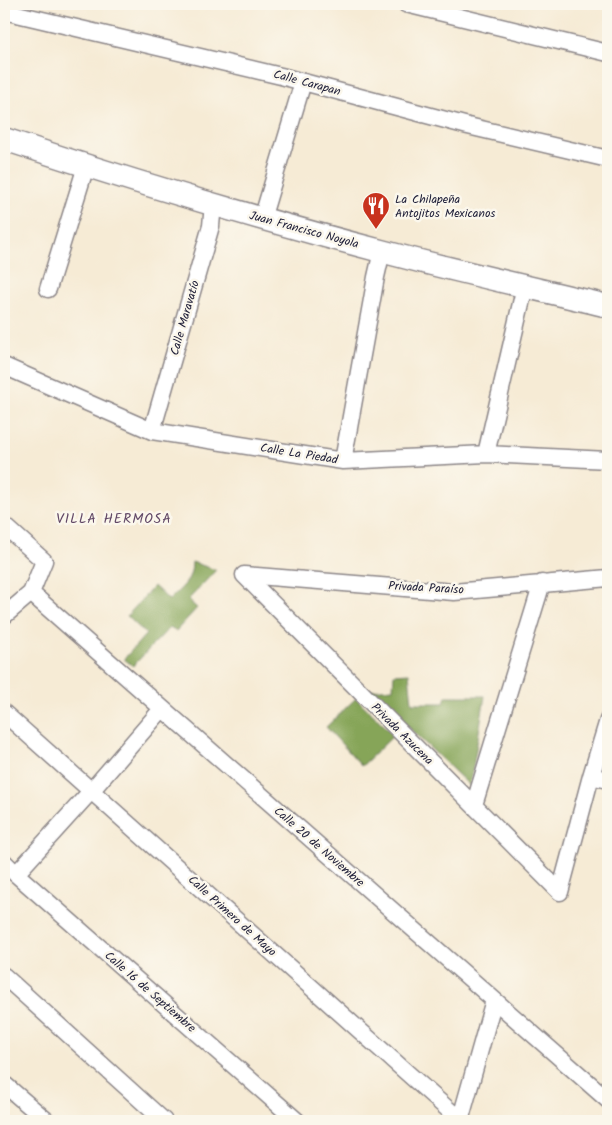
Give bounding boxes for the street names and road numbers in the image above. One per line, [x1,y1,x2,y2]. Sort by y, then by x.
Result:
street label: Calle Carapan [271,65,343,101]
street label: Juan Francisco Noyola [247,206,361,254]
street label: Calle Maravatío [165,278,205,358]
street label: Calle La Piedad [259,438,340,470]
street label: Privada Paraíso [388,577,464,599]
street label: Privada Azucena [366,698,438,770]
street label: Calle 20 de Noviembre [269,802,369,892]
street label: Calle Primero de Mayo [183,871,281,961]
street label: Calle 16 de Septiembre [100,947,200,1038]

